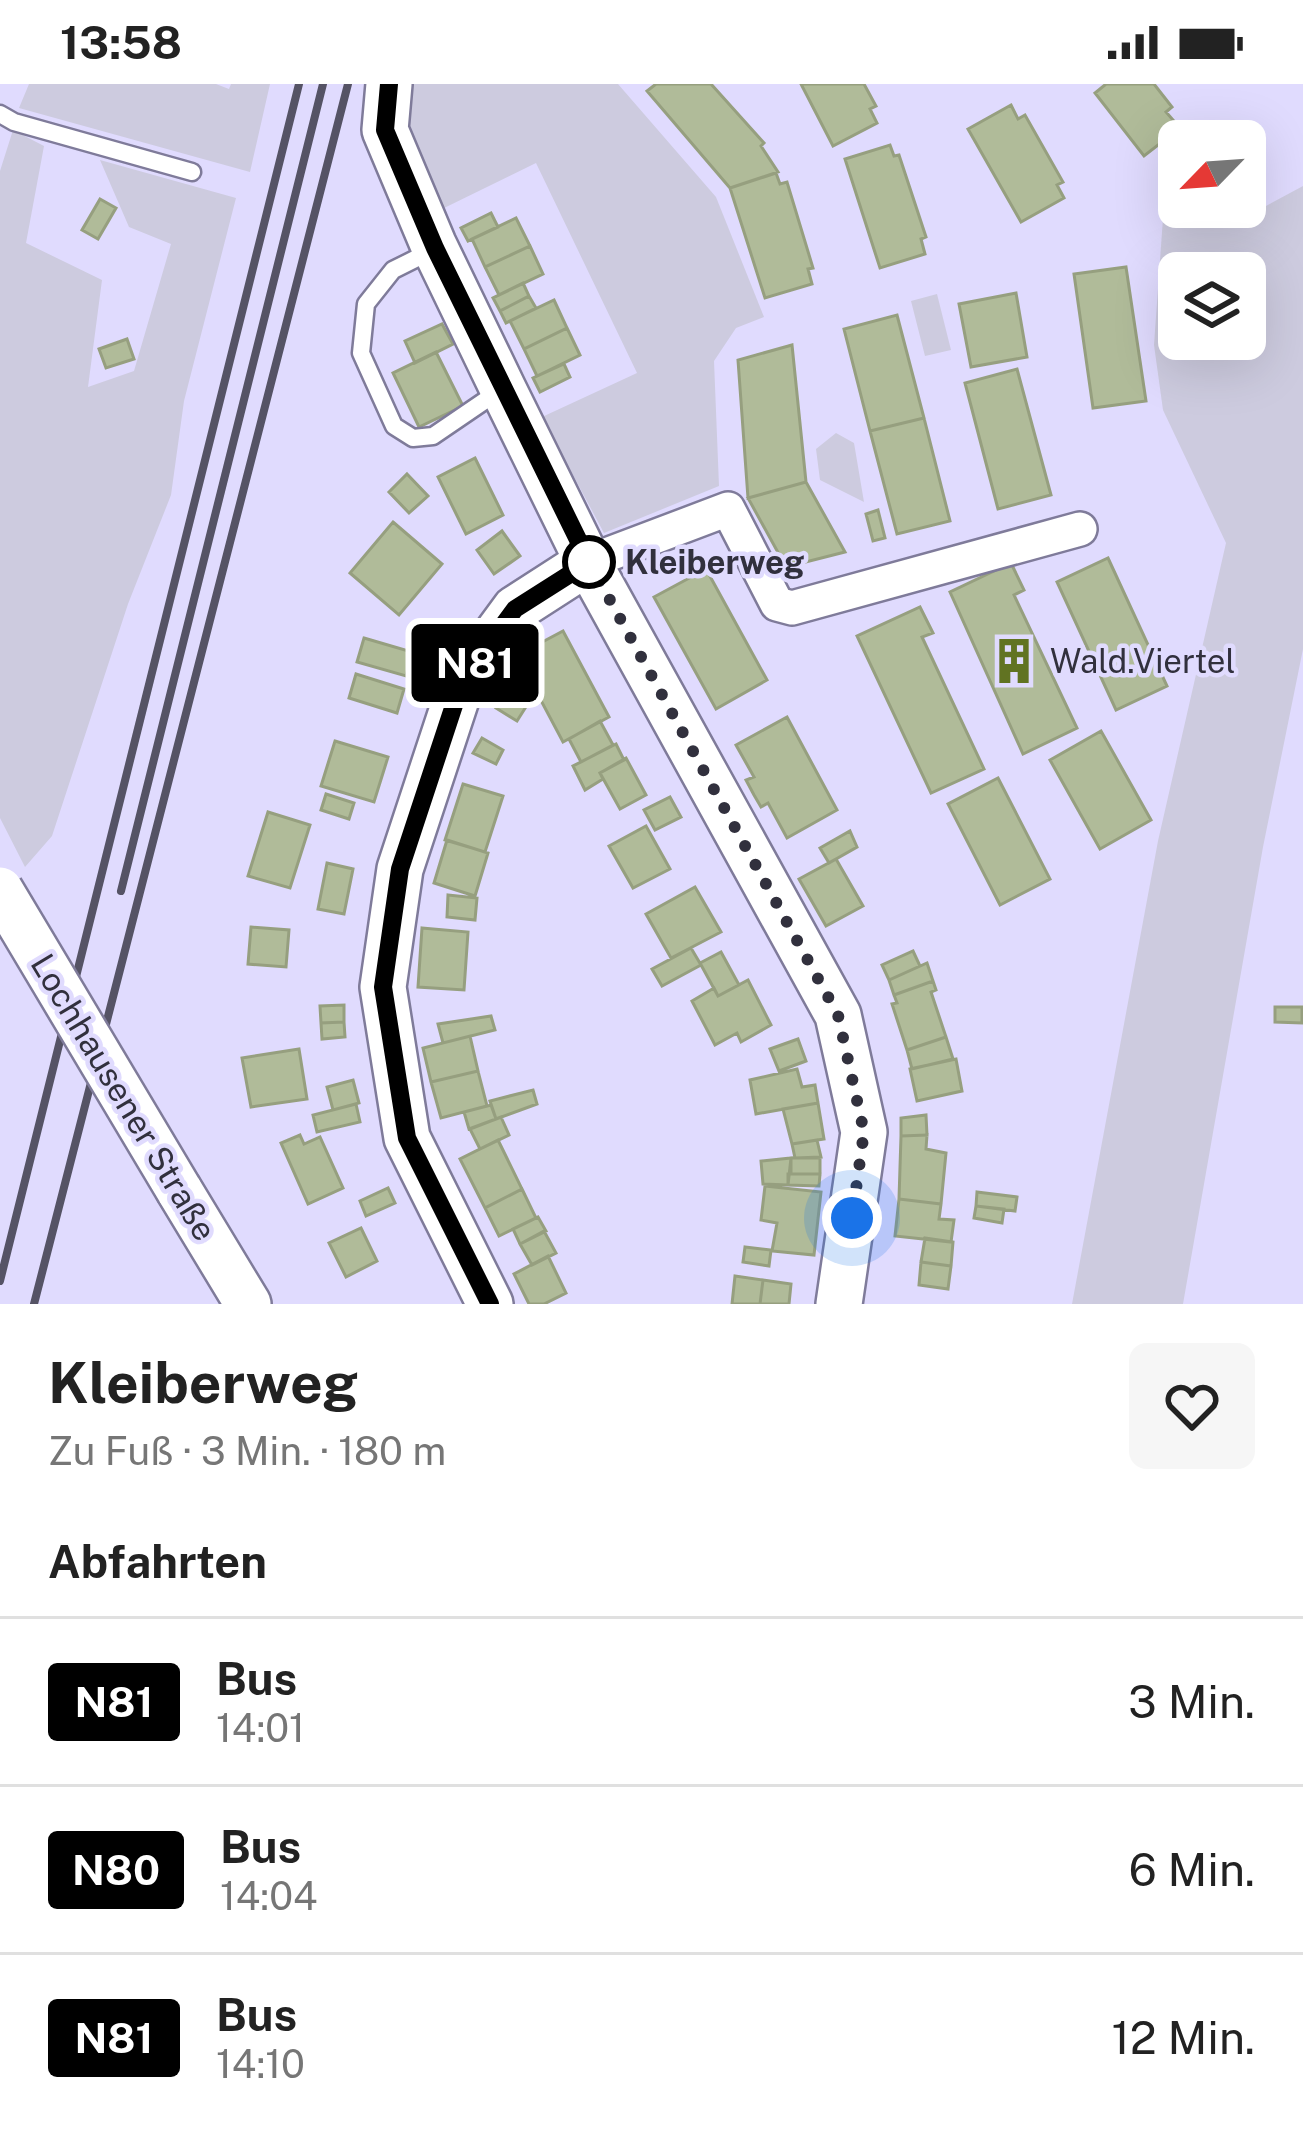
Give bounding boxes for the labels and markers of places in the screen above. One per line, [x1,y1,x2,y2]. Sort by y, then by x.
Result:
marker: Kleiberweg [564,537,614,587]
place label: Kleiberweg [625,543,805,581]
building icon: Wald.Viertel [989,636,1039,686]
place label: Wald.Viertel [1050,642,1236,680]

